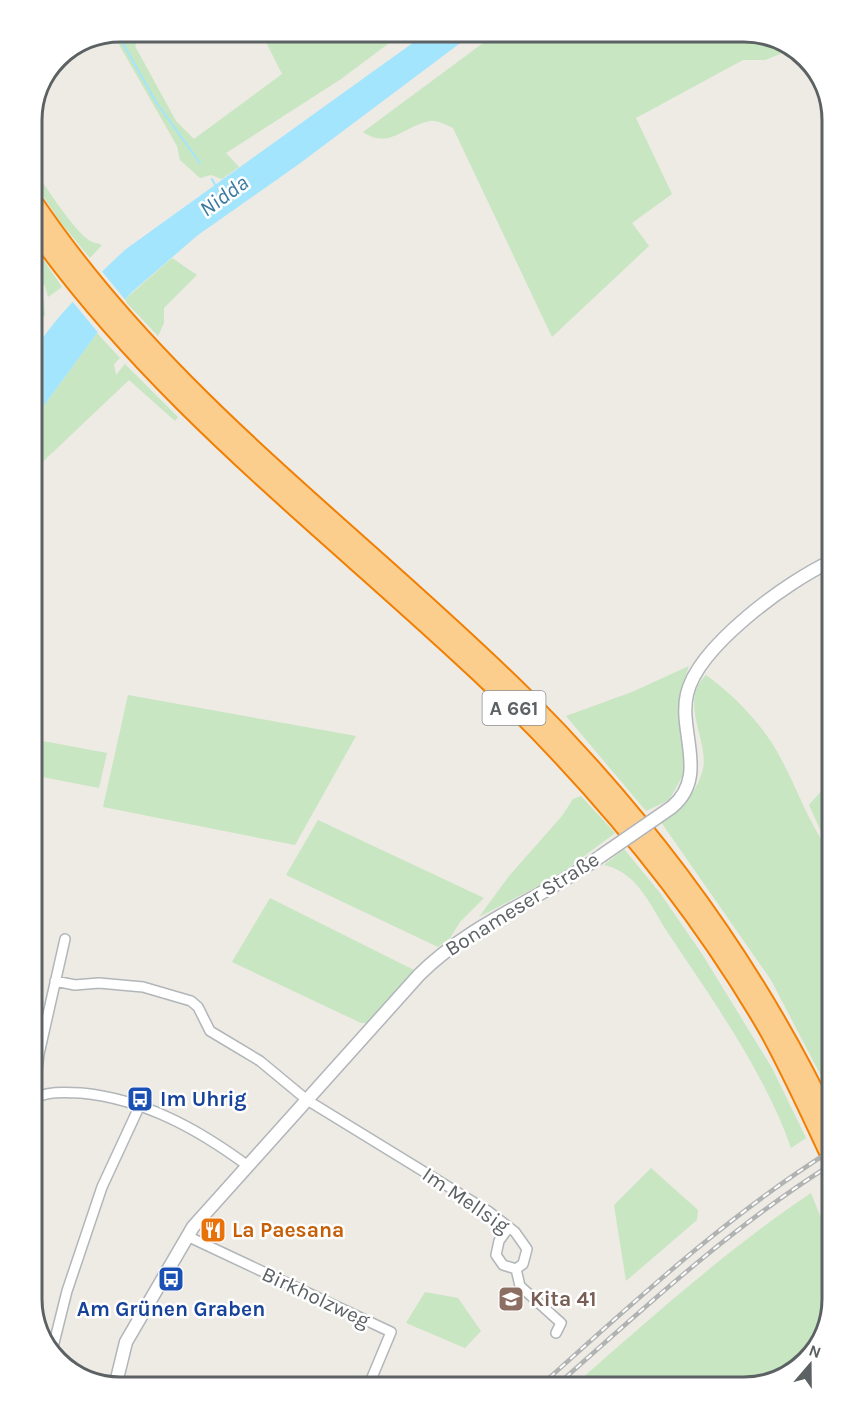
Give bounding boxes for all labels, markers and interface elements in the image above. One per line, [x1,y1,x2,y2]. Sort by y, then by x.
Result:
water label: Nidda [194,170,254,222]
road number: A 661 [482,691,546,725]
street label: Bonameser Straße [441,847,603,961]
bus stop icon: Im Uhrig [125,1084,155,1114]
place label: Im Uhrig [160,1087,247,1111]
street label: Im Mellsig [418,1162,514,1238]
restaurant icon: La Paesana [198,1215,228,1245]
place label: La Paesana [232,1218,344,1242]
street label: Birkholzweg [258,1261,374,1333]
bus stop icon: Am Grünen Graben [156,1264,186,1294]
school or university icon: Kita 41 [496,1284,526,1314]
place label: Kita 41 [530,1287,597,1311]
place label: Am Grünen Graben [77,1297,265,1321]
north arrow [780,1335,840,1395]
text: N [806,1340,824,1362]

